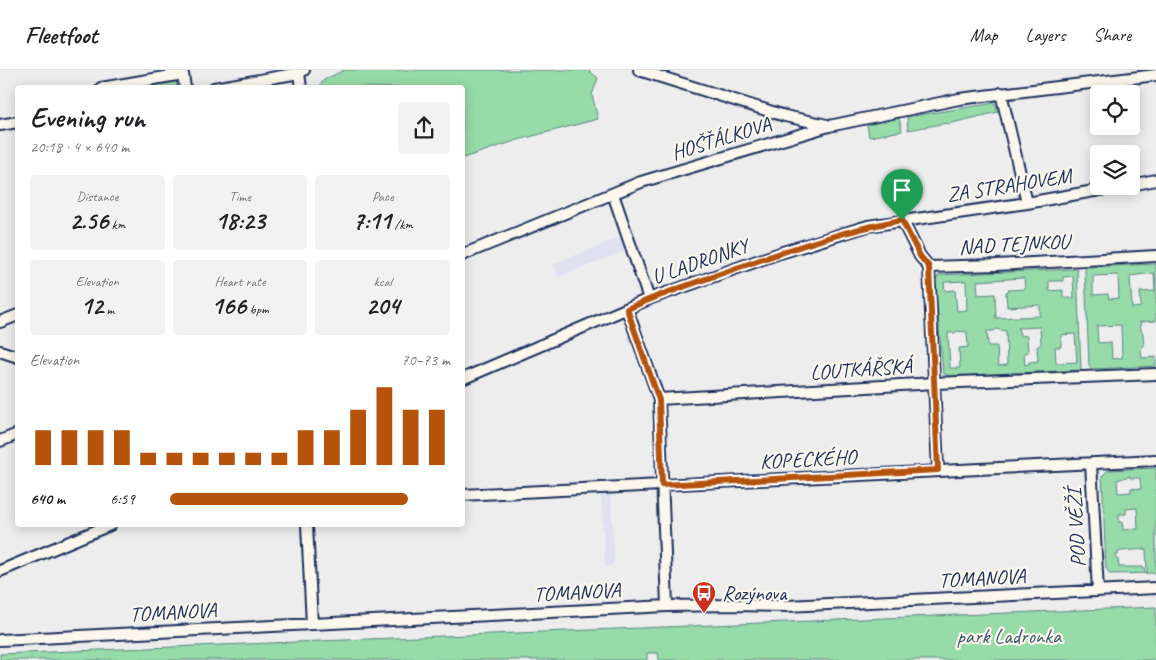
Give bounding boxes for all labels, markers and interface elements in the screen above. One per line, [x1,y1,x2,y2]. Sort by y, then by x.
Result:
text: Fleetfoot [25,20,97,50]
text: Map [970,24,998,46]
text: Layers [1026,24,1065,46]
text: Share [1093,24,1131,46]
map controls [1090,85,1140,195]
button: locate [1090,85,1140,135]
text: Evening run [30,100,145,135]
button: share [398,102,450,154]
street label: HOŠŤÁLKOVA [668,110,774,165]
text: 20:18 · 4 × 640 m [30,137,129,157]
button: layers [1090,145,1140,195]
street label: ZA STRAHOVEM [945,162,1075,208]
pin [881,169,923,220]
icon: arrive [888,176,916,204]
text: Distance [76,188,118,205]
text: Time [229,188,251,205]
text: Pace [372,188,393,205]
text: 2.56 [69,205,108,237]
text: 18:23 [215,205,265,237]
text: 7:11 [353,205,391,237]
text: km [108,216,125,233]
text: /km [391,216,413,233]
street label: NAD TEJNKOU [958,228,1074,260]
street label: U LADRONKY [648,231,755,290]
text: Elevation [76,273,119,290]
text: Heart rate [214,273,266,290]
text: kcal [373,273,392,290]
text: 12 [80,290,103,322]
text: 166 [211,290,246,322]
text: 204 [366,290,400,322]
text: m [103,301,114,318]
text: bpm [246,301,269,318]
text: Elevation [30,350,79,370]
text: 70–73 m [401,350,450,370]
street label: LOUTKÁŘSKÁ [809,352,915,386]
street label: KOPECKÉHO [759,443,859,475]
street label: POD VĚŽÍ [1061,484,1091,568]
text: 640 m [30,489,65,509]
text: 6:59 [110,489,135,509]
street label: TOMANOVA [938,563,1028,593]
street label: TOMANOVA [533,577,623,607]
bus stop icon: Rozýnova [691,580,717,614]
place label: Rozýnova [722,580,788,606]
street label: TOMANOVA [129,597,219,627]
park label: park Ladronka [957,623,1063,649]

